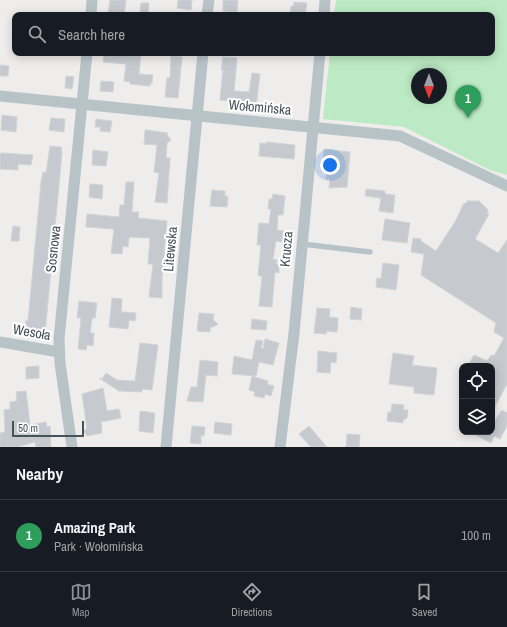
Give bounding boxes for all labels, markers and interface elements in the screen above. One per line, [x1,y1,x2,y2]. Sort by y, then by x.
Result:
search box [12,12,495,56]
icon: search [26,23,48,45]
text: Search here [58,24,125,45]
north arrow [411,68,447,104]
pin: 1 [455,85,481,118]
street label: Wołomińska [228,95,293,119]
your location [320,155,340,175]
street label: Sosnowa [42,224,64,273]
street label: Litewska [159,225,181,272]
street label: Krucza [275,230,297,268]
street label: Wesoła [12,320,53,344]
map controls [459,363,495,435]
button: locate [459,363,495,399]
button: layers [459,399,495,435]
scale bar [12,419,84,438]
text: 50 m [18,421,38,435]
text: Nearby [16,462,63,485]
text: Amazing Park [54,517,135,538]
text: 1 [26,527,32,544]
text: 100 m [461,527,491,544]
text: Park · Wołomińska [54,538,143,555]
tab: Map [70,581,92,619]
tab: Directions [231,581,272,619]
tab: Saved [412,581,437,619]

